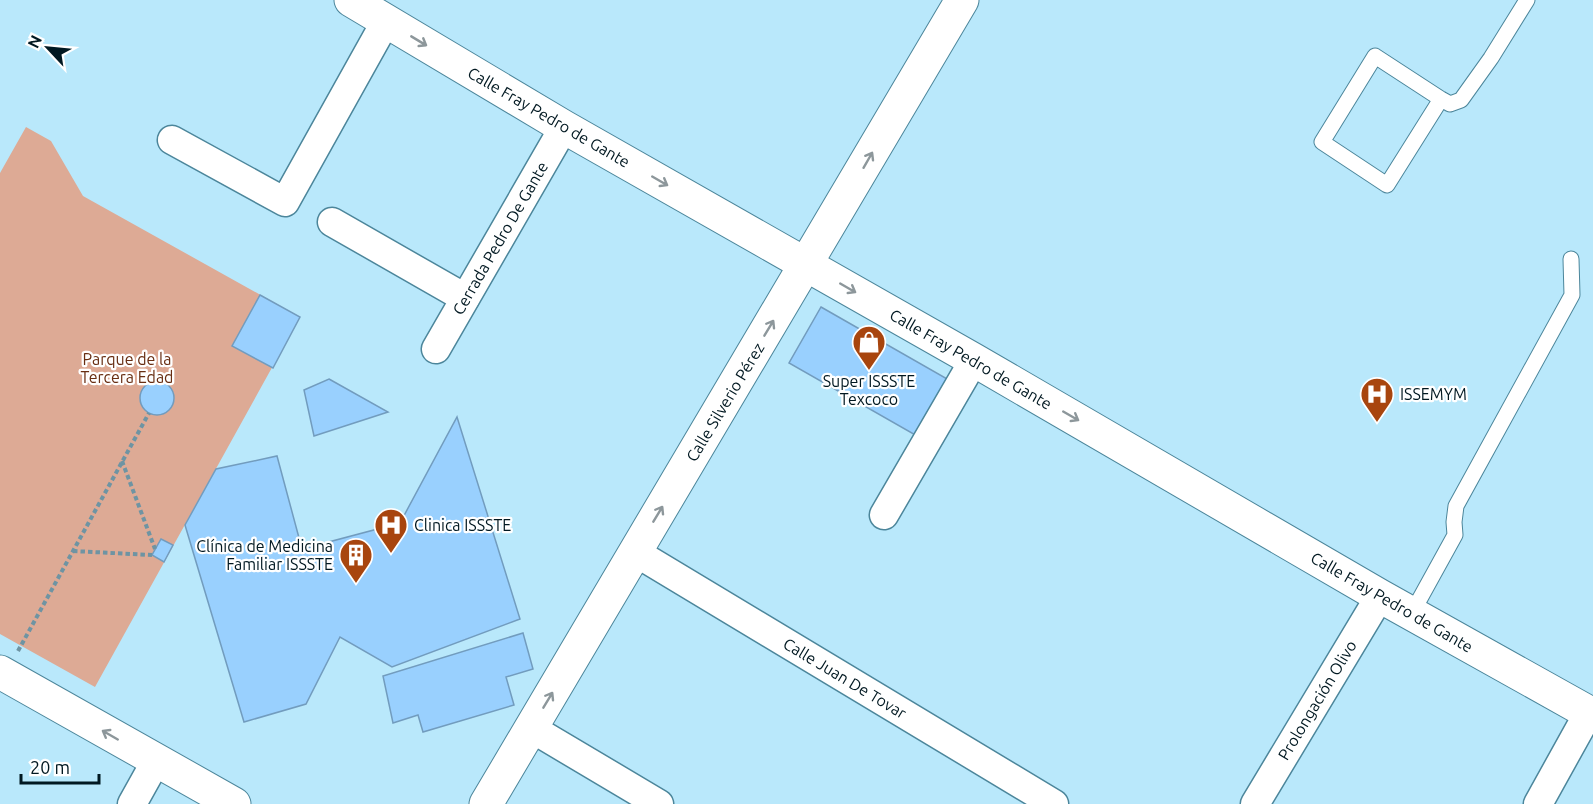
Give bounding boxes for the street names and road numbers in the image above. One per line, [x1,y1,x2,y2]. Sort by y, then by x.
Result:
street label: Calle Fray Pedro de Gante [465,63,633,171]
street label: Cerrada Pedro De Gante [449,158,551,318]
street label: Calle Fray Pedro de Gante [887,305,1055,413]
street label: Calle Silverio Pérez [682,339,768,465]
street label: Calle Fray Pedro de Gante [1308,548,1476,656]
street label: Calle Juan De Tovar [780,634,910,722]
street label: Prolongación Olivo [1274,637,1360,763]

